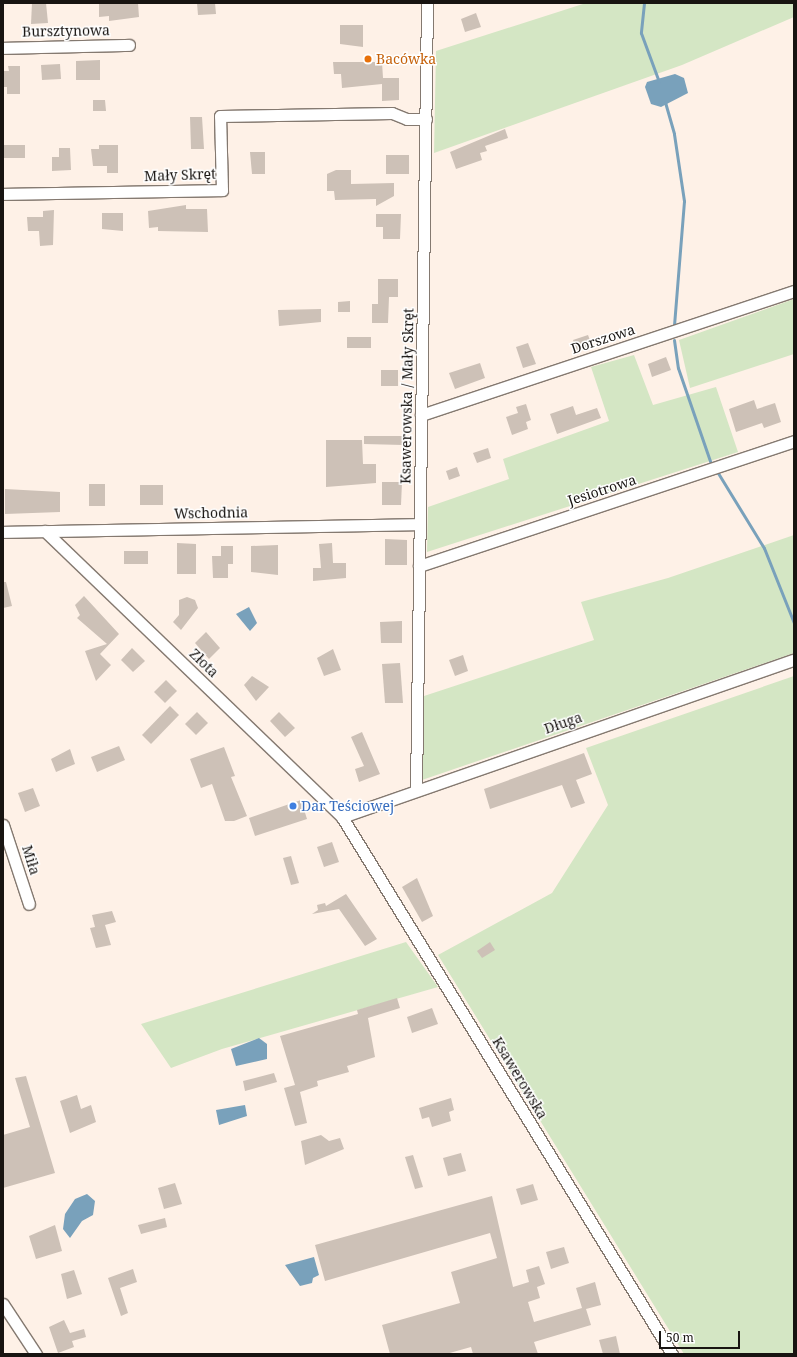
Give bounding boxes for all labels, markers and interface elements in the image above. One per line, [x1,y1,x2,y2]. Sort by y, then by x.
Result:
street label: Bursztynowa [22,22,110,40]
place label: Bacówka [376,51,436,67]
marker: Bacówka [363,54,373,64]
street label: Mały Skręt [144,165,216,185]
street label: Ksawerowska / Mały Skręt [397,308,417,484]
street label: Dorszowa [569,321,637,357]
street label: Jesiotrowa [566,471,638,509]
street label: Wschodnia [174,504,248,522]
street label: Złota [186,645,222,681]
street label: Długa [542,709,584,737]
place label: Dar Teściowej [301,798,394,814]
marker: Dar Teściowej [288,801,298,811]
street label: Miła [19,843,43,877]
street label: Ksawerowska [489,1034,551,1122]
scale bar [661,1323,742,1349]
text: 50 m [666,1329,694,1346]

